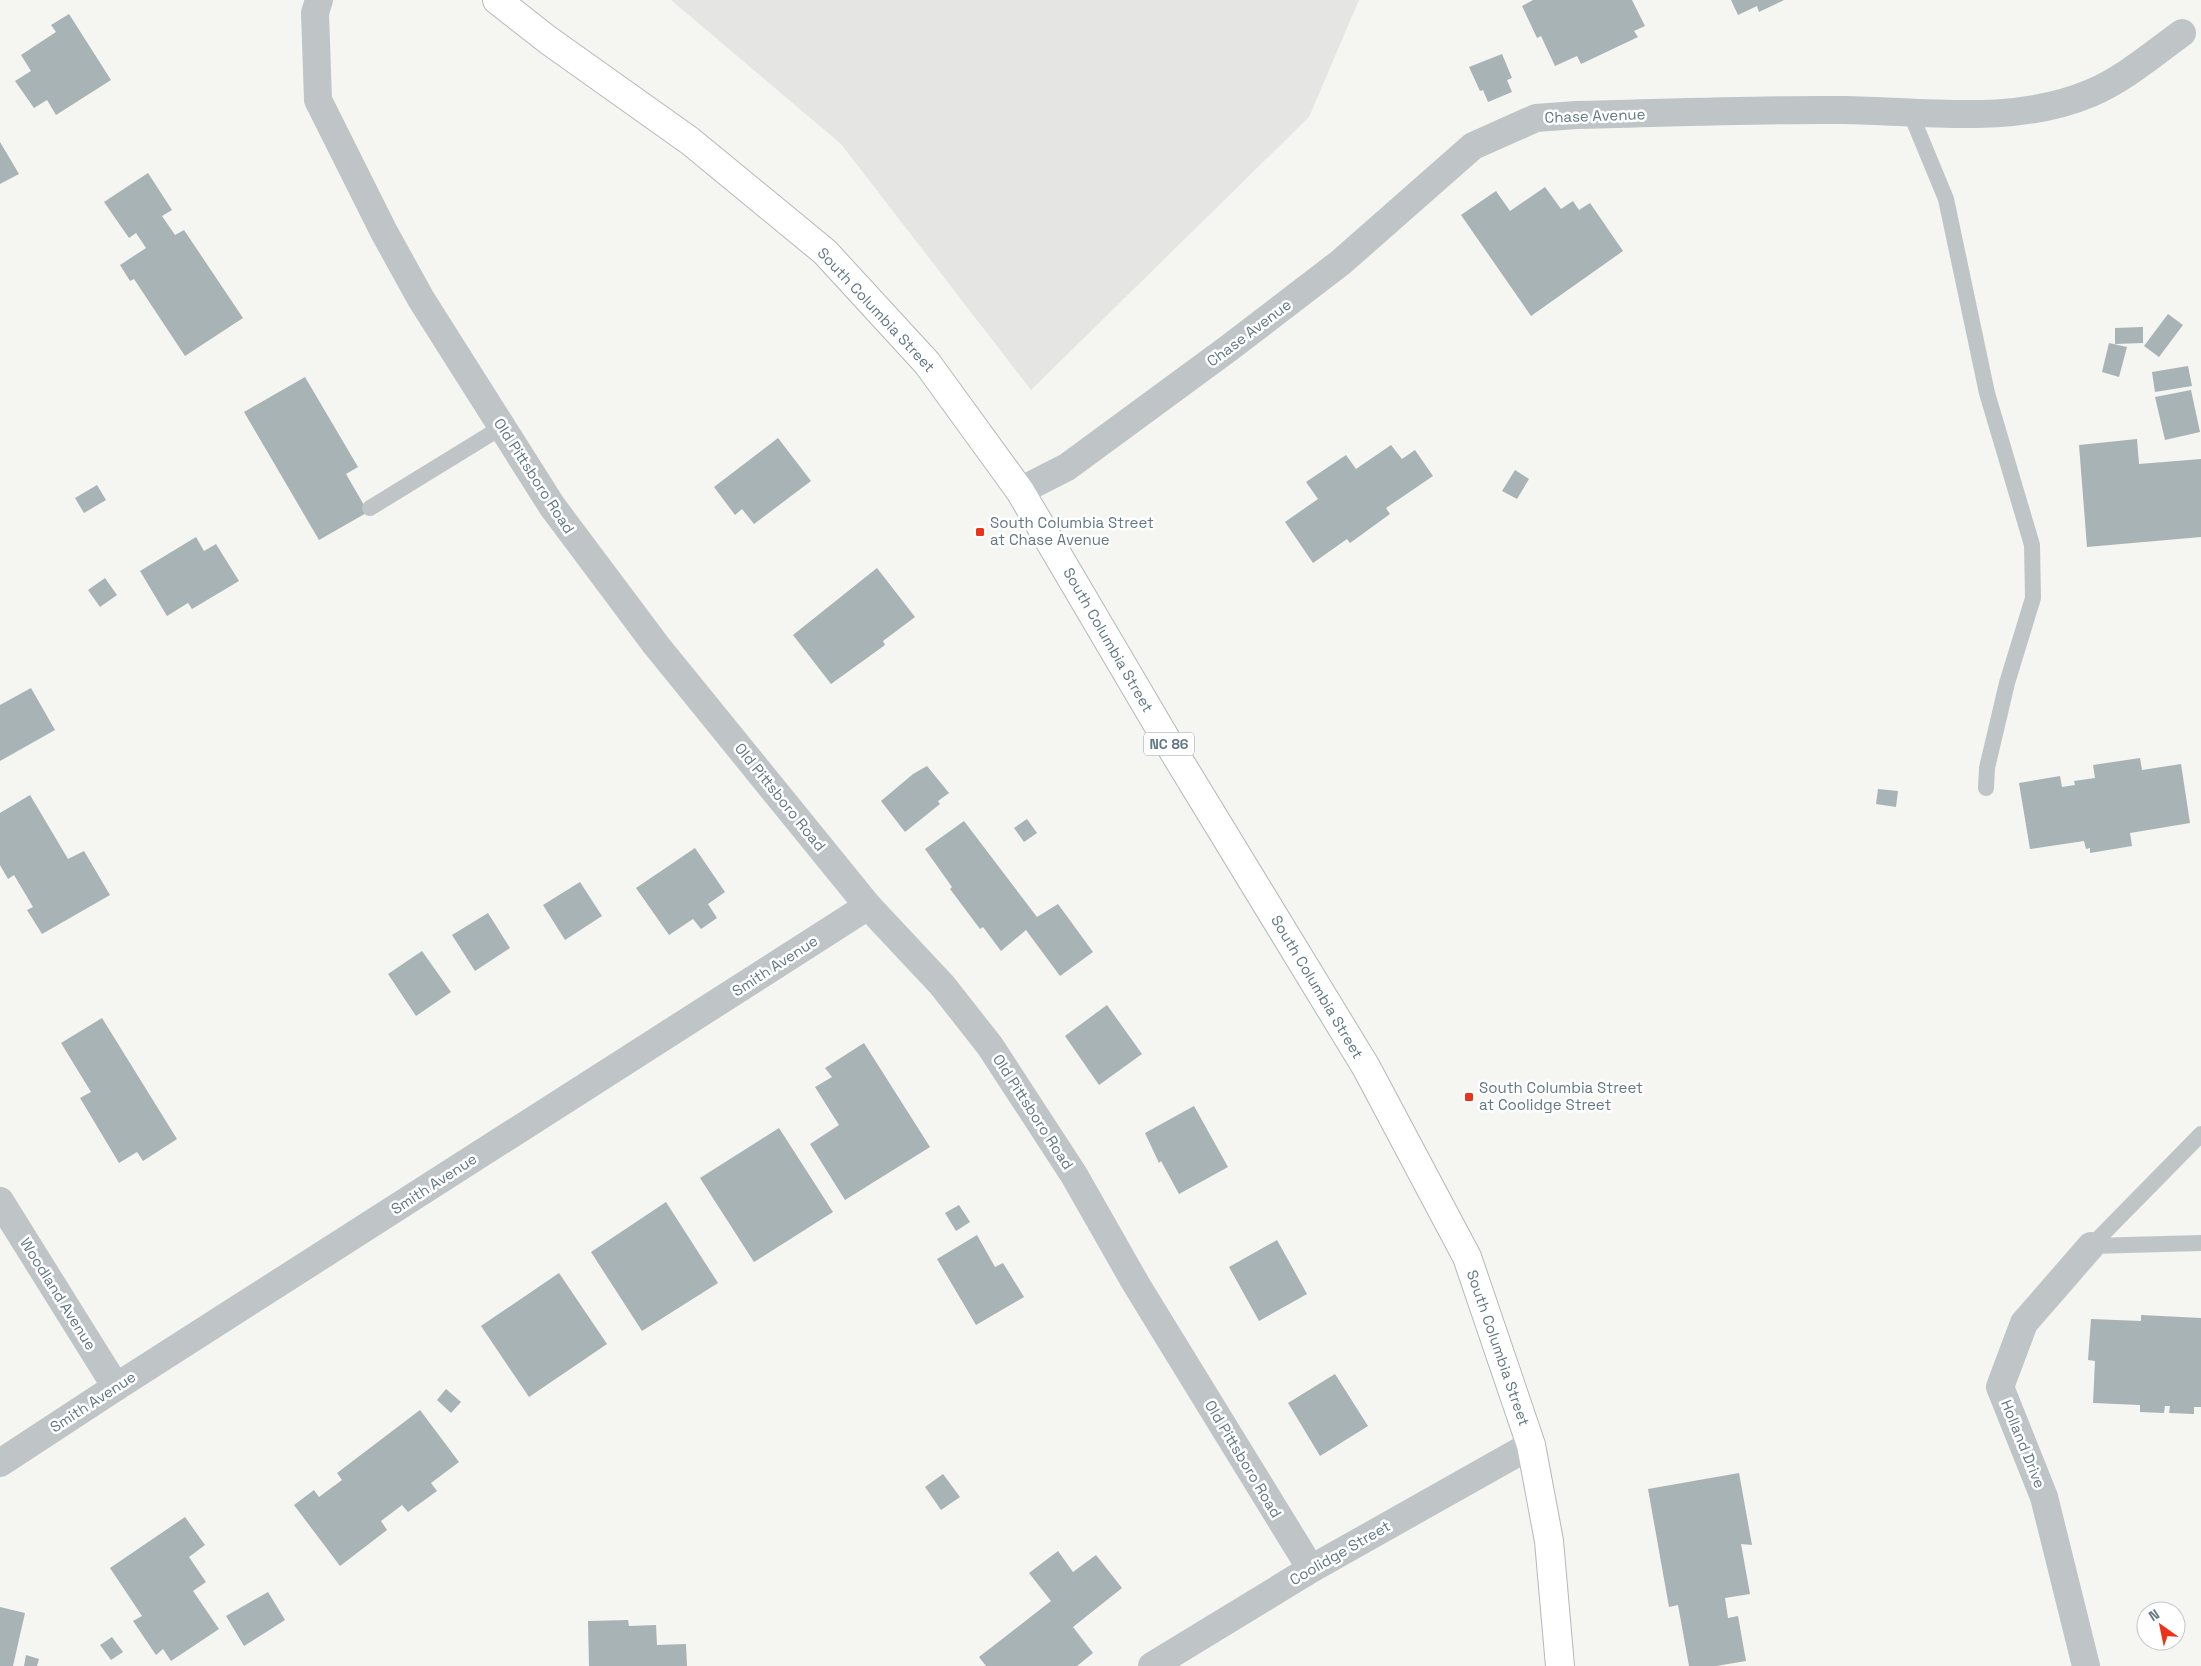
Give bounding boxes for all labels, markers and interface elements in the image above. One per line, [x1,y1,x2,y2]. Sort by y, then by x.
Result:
street label: Chase Avenue [1544,104,1646,127]
street label: South Columbia Street [814,243,939,376]
street label: Chase Avenue [1203,295,1295,371]
street label: Old Pittsboro Road [490,414,579,537]
place label: South Columbia Street at Chase Avenue [990,513,1154,549]
marker: South Columbia Street at Chase Avenue [974,526,986,538]
street label: South Columbia Street [1059,564,1158,716]
road number: NC 86 [1144,732,1194,756]
street label: Old Pittsboro Road [731,739,830,855]
street label: South Columbia Street [1267,912,1368,1062]
street label: Smith Avenue [728,931,821,1000]
street label: Old Pittsboro Road [989,1050,1078,1173]
place label: South Columbia Street at Coolidge Street [1479,1078,1643,1114]
marker: South Columbia Street at Coolidge Street [1463,1091,1475,1103]
street label: Smith Avenue [387,1149,480,1218]
street label: Woodland Avenue [16,1234,101,1354]
street label: South Columbia Street [1463,1267,1534,1429]
street label: Smith Avenue [46,1367,139,1436]
street label: Old Pittsboro Road [1201,1396,1286,1521]
street label: Holland Drive [1997,1397,2050,1491]
street label: Coolidge Street [1286,1516,1394,1589]
north arrow [2136,1601,2186,1651]
text: N [2145,1605,2163,1625]

